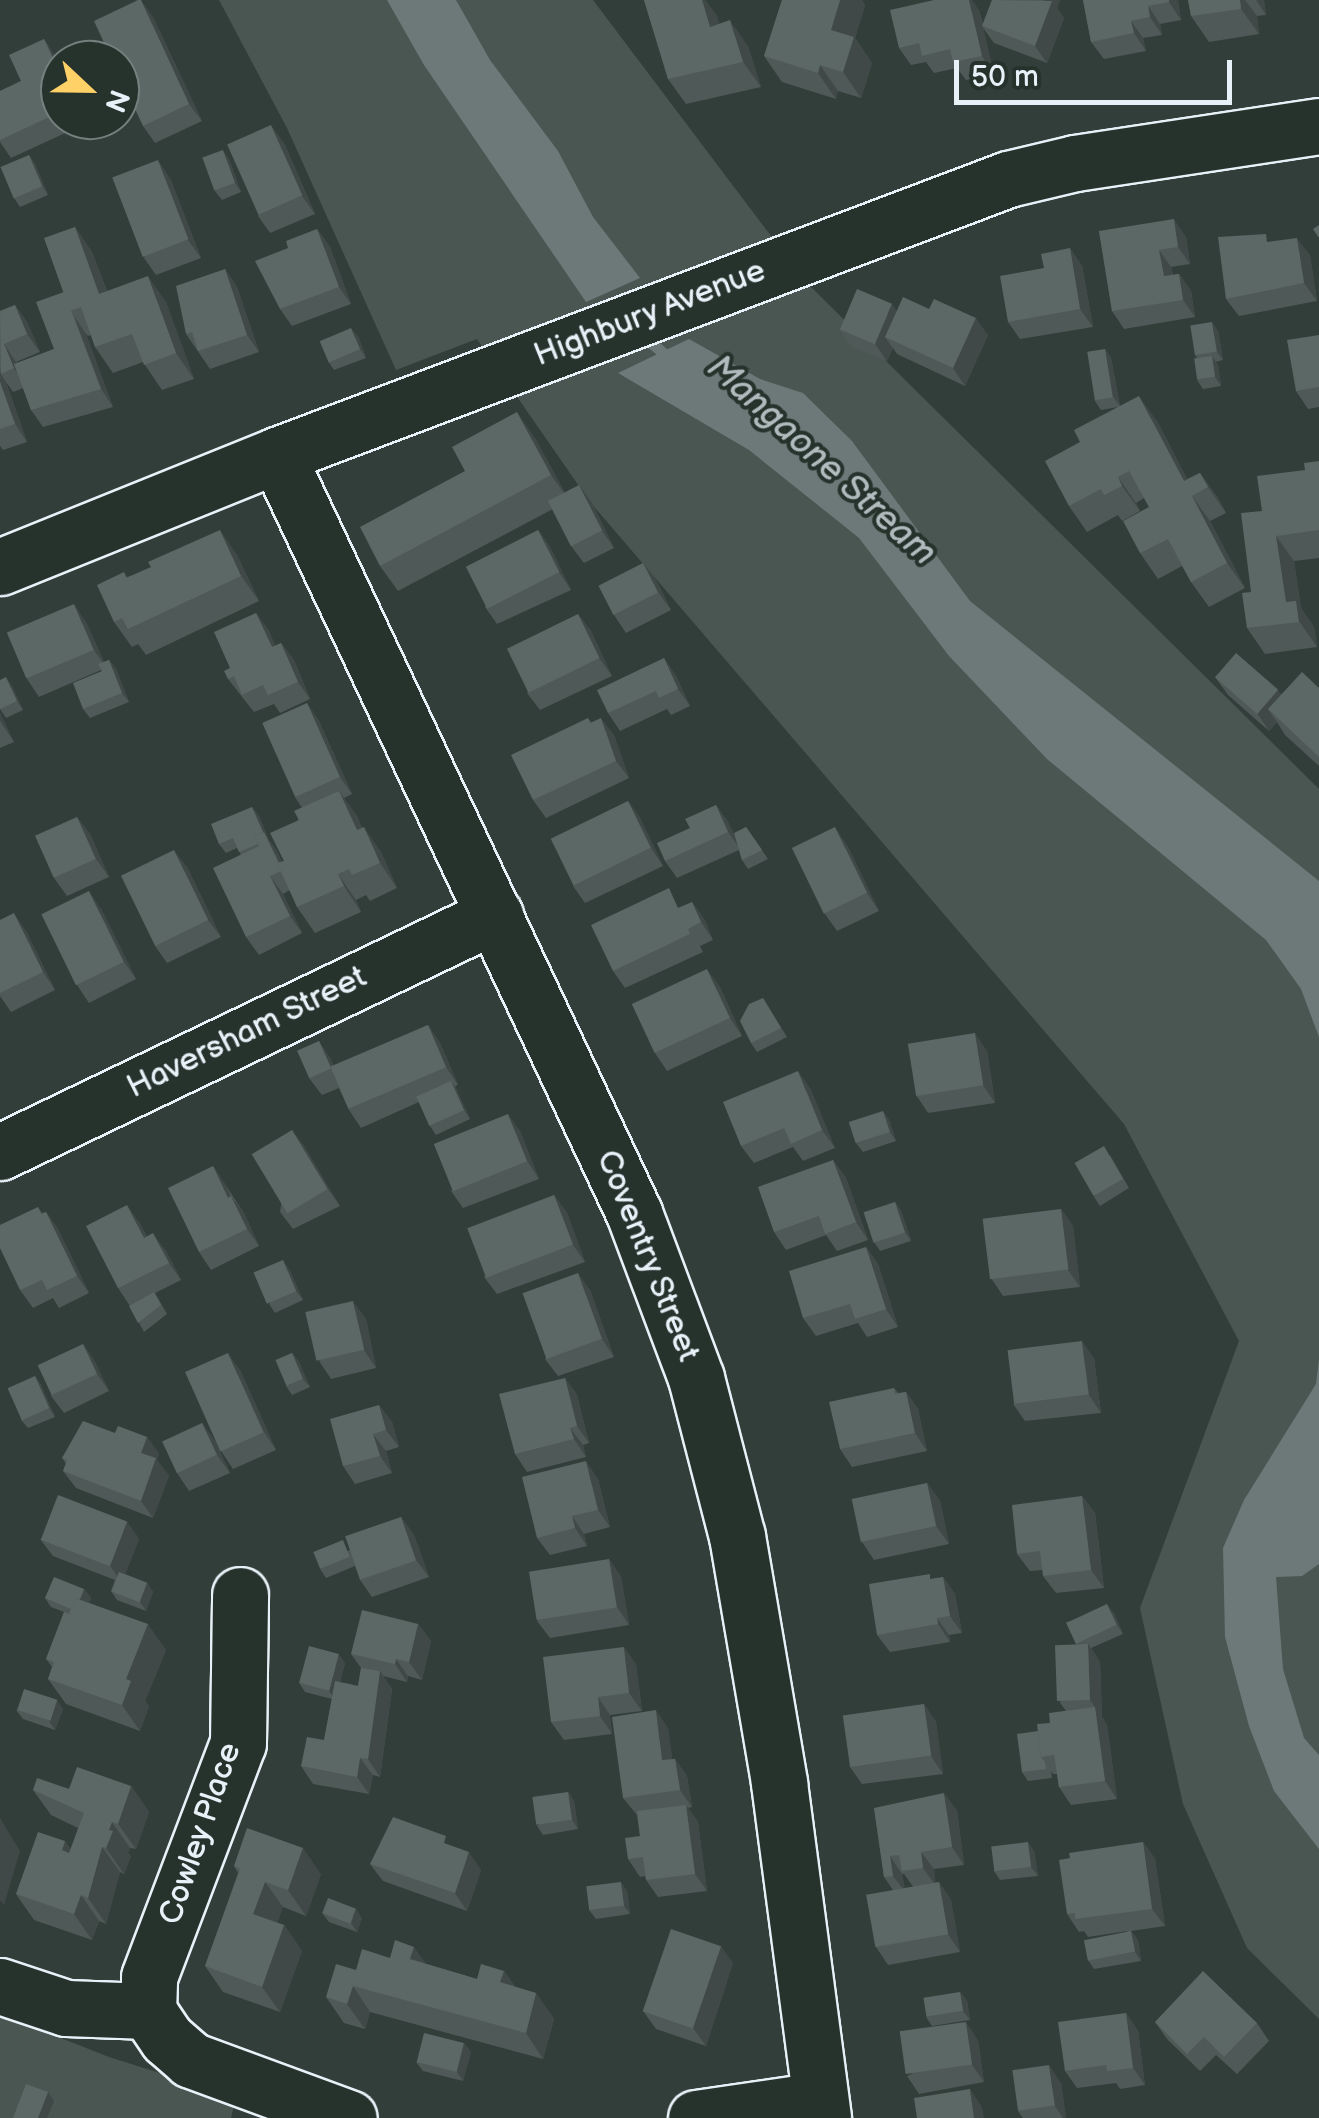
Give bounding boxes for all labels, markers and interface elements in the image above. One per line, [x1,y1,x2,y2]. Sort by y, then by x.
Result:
north arrow [40,40,140,140]
scale bar [959,40,1236,102]
text: 50 m [971,59,1039,95]
text: N [97,85,136,117]
street label: Highbury Avenue [528,252,772,376]
water label: Mangaone Stream [698,347,944,575]
street label: Haversham Street [121,958,373,1108]
street label: Coventry Street [587,1144,707,1368]
street label: Cowley Place [152,1737,250,1931]

